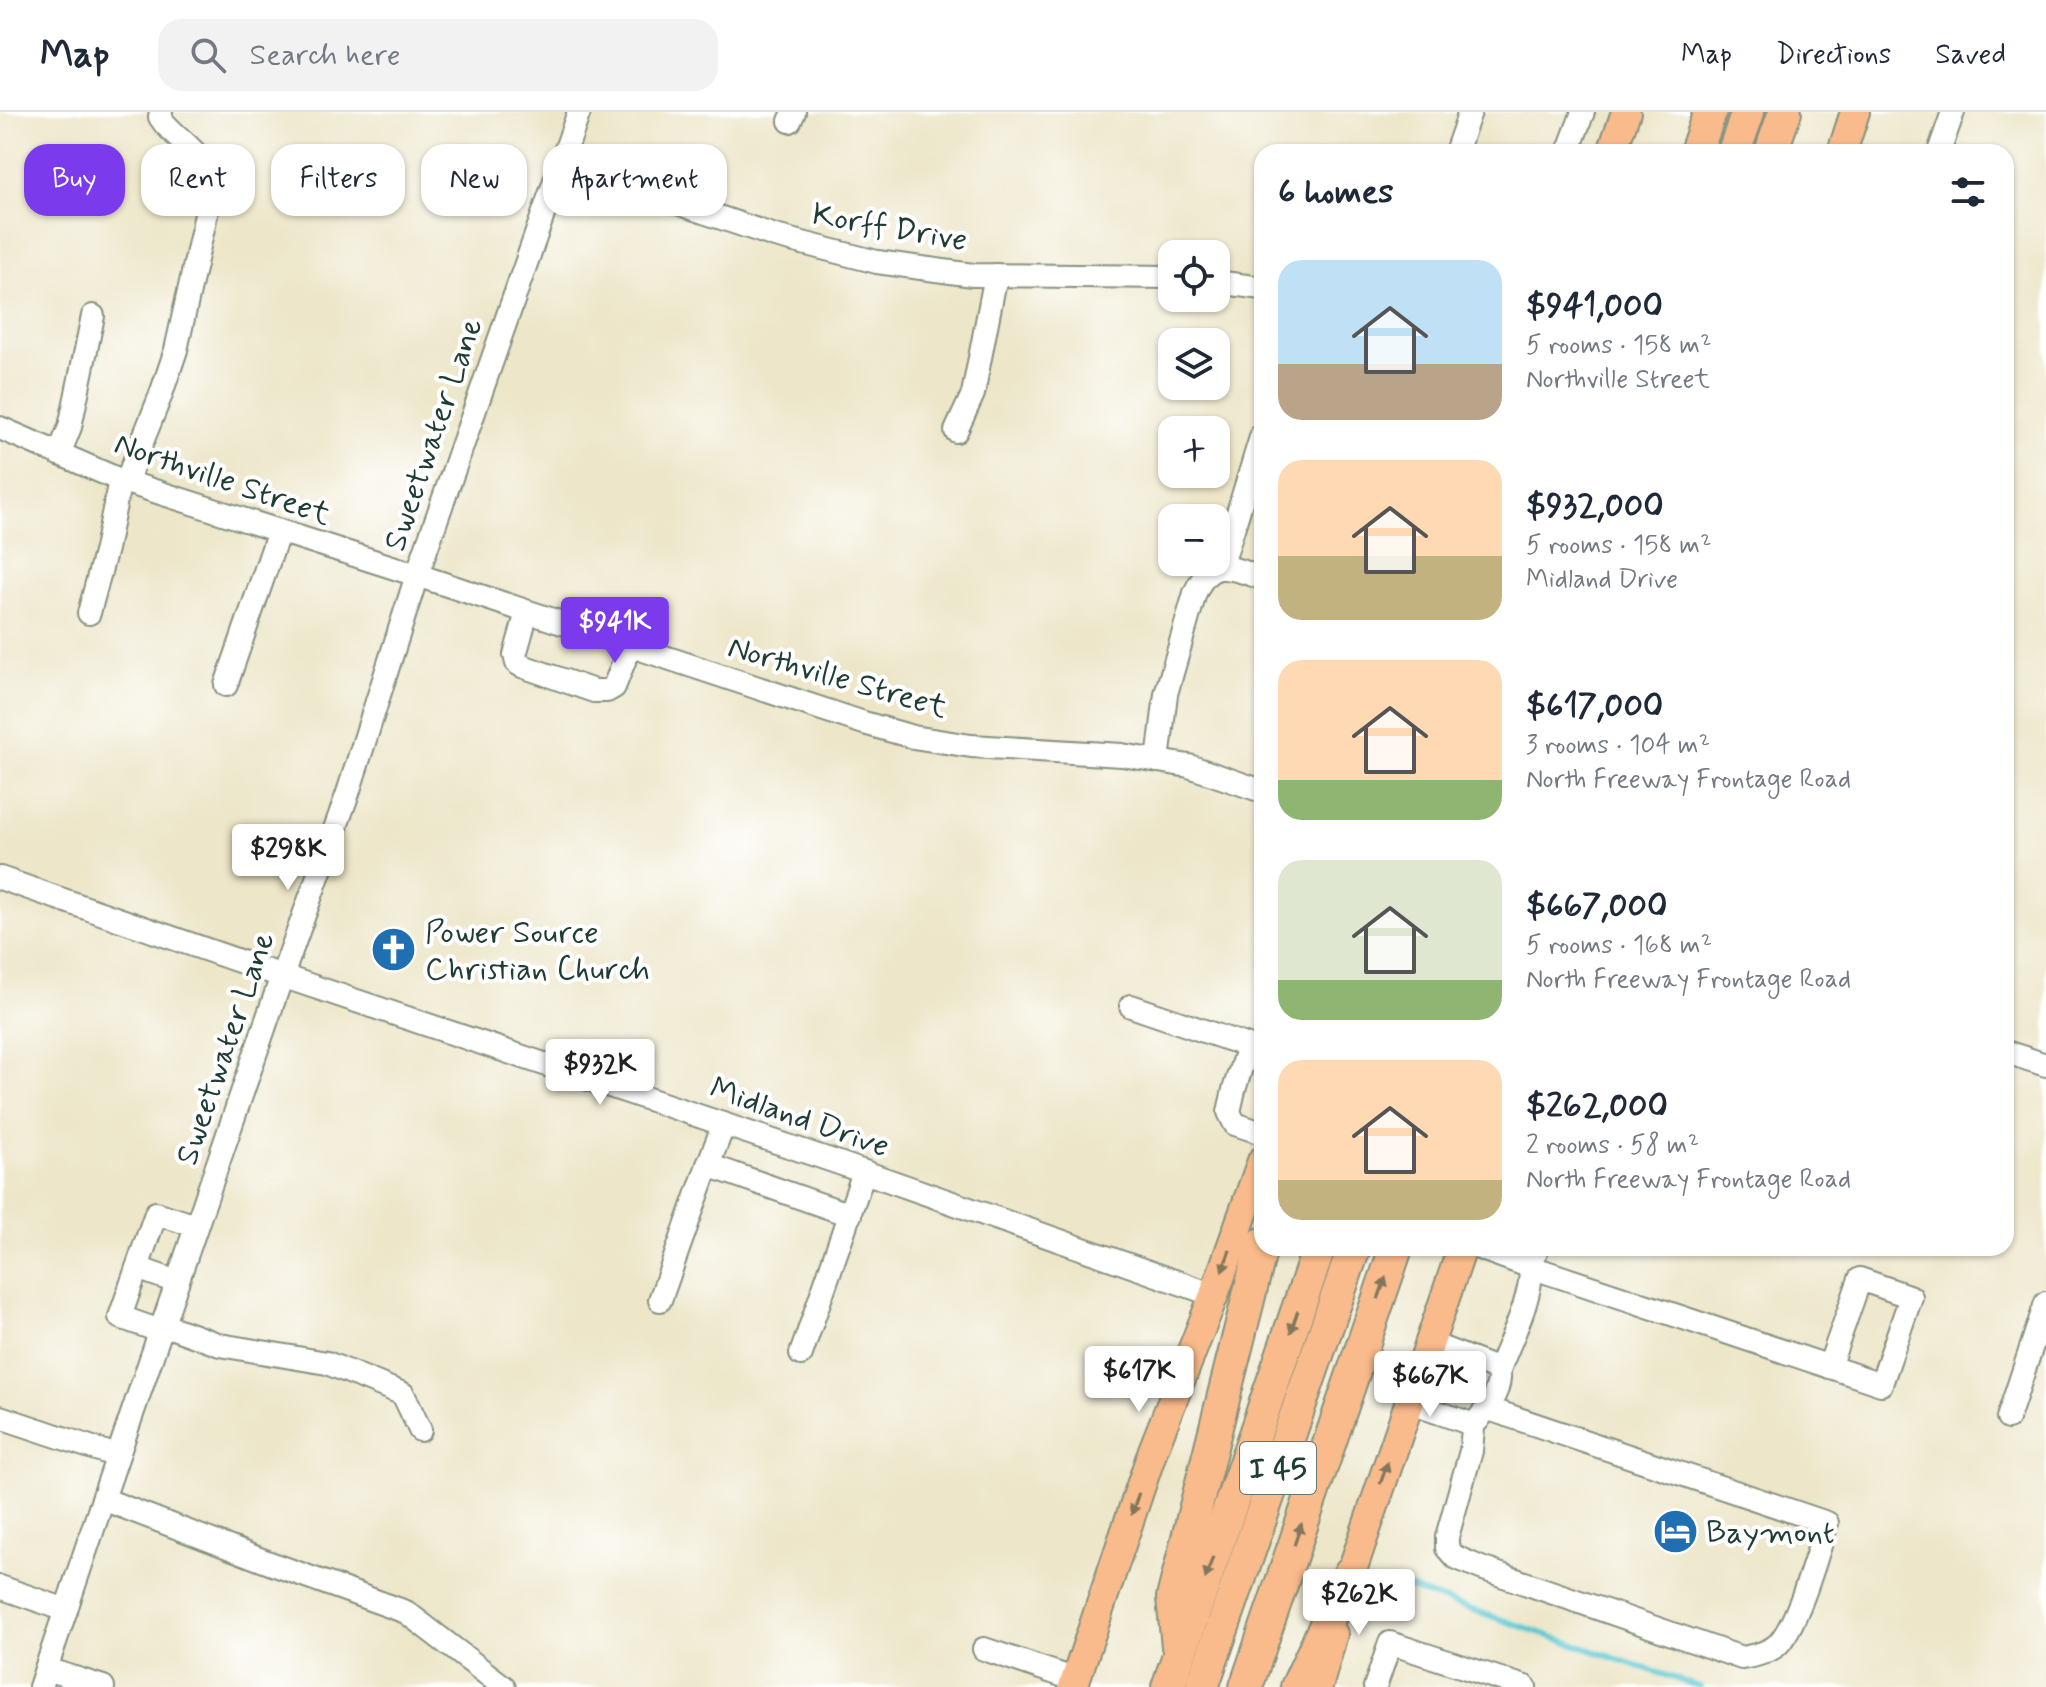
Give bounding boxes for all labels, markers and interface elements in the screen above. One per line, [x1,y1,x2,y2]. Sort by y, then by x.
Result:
search box [158,19,718,91]
text: Map [40,31,110,80]
icon: search [186,33,230,77]
text: Search here [250,36,401,75]
text: Map [1681,37,1732,74]
text: Directions [1776,37,1891,74]
text: Saved [1935,37,2006,74]
chip: Buy [24,144,125,216]
chip: Rent [141,144,255,216]
chip: Filters [271,144,405,216]
chip: New [421,144,527,216]
chip: Apartment [543,144,727,216]
text: 6 homes [1278,170,1393,215]
icon: filters [1946,170,1990,214]
street label: Korff Drive [809,194,970,262]
map controls [1158,240,1230,576]
button: locate [1158,240,1230,312]
text: $941,000 [1526,284,1663,329]
icon: home [1342,292,1438,388]
street label: Sweetwater Lane [374,313,493,557]
button: layers [1158,328,1230,400]
text: 5 rooms · 158 m² [1526,329,1712,363]
text: Northville Street [1526,363,1710,397]
button: + [1158,416,1230,488]
street label: Northville Street [109,423,336,537]
text: $932,000 [1526,484,1664,529]
icon: home [1342,492,1438,588]
button: − [1158,504,1230,576]
text: 5 rooms · 158 m² [1526,529,1712,563]
text: Midland Drive [1526,563,1678,597]
pin: $941K [559,597,671,665]
text: $941K [579,606,651,640]
street label: Northville Street [723,627,952,729]
text: $617,000 [1526,684,1663,729]
icon: home [1342,692,1438,788]
text: 3 rooms · 104 m² [1526,729,1710,763]
text: North Freeway Frontage Road [1526,763,1851,797]
pin: $298K [232,824,344,892]
text: $298K [250,833,326,867]
text: $667,000 [1526,884,1667,929]
icon: home [1342,892,1438,988]
place label: Power Source Christian Church [425,912,650,991]
church icon: Power Source Christian Church [370,925,418,973]
street label: Sweetwater Lane [166,927,285,1171]
text: 5 rooms · 168 m² [1526,929,1712,963]
text: North Freeway Frontage Road [1526,963,1851,997]
pin: $932K [544,1039,656,1107]
text: $932K [564,1048,636,1082]
street label: Midland Drive [704,1068,895,1168]
text: $262,000 [1526,1084,1668,1129]
icon: home [1342,1092,1438,1188]
text: 2 rooms · 58 m² [1526,1129,1699,1163]
text: North Freeway Frontage Road [1526,1163,1851,1197]
one-way arrow [1220,1249,1232,1273]
one-way arrow [1377,1275,1389,1299]
one-way arrow [1287,1310,1299,1334]
pin: $617K [1083,1346,1195,1414]
pin: $667K [1374,1351,1486,1419]
text: $617K [1103,1355,1175,1389]
text: $667K [1392,1360,1468,1394]
road number: I 45 [1240,1442,1316,1494]
one-way arrow [1378,1461,1391,1485]
one-way arrow [1128,1492,1141,1516]
hotel icon: Baymont [1651,1507,1699,1555]
place label: Baymont [1706,1512,1835,1554]
one-way arrow [1293,1521,1305,1545]
one-way arrow [1203,1556,1215,1580]
pin: $262K [1303,1569,1415,1637]
text: $262K [1321,1578,1397,1612]

